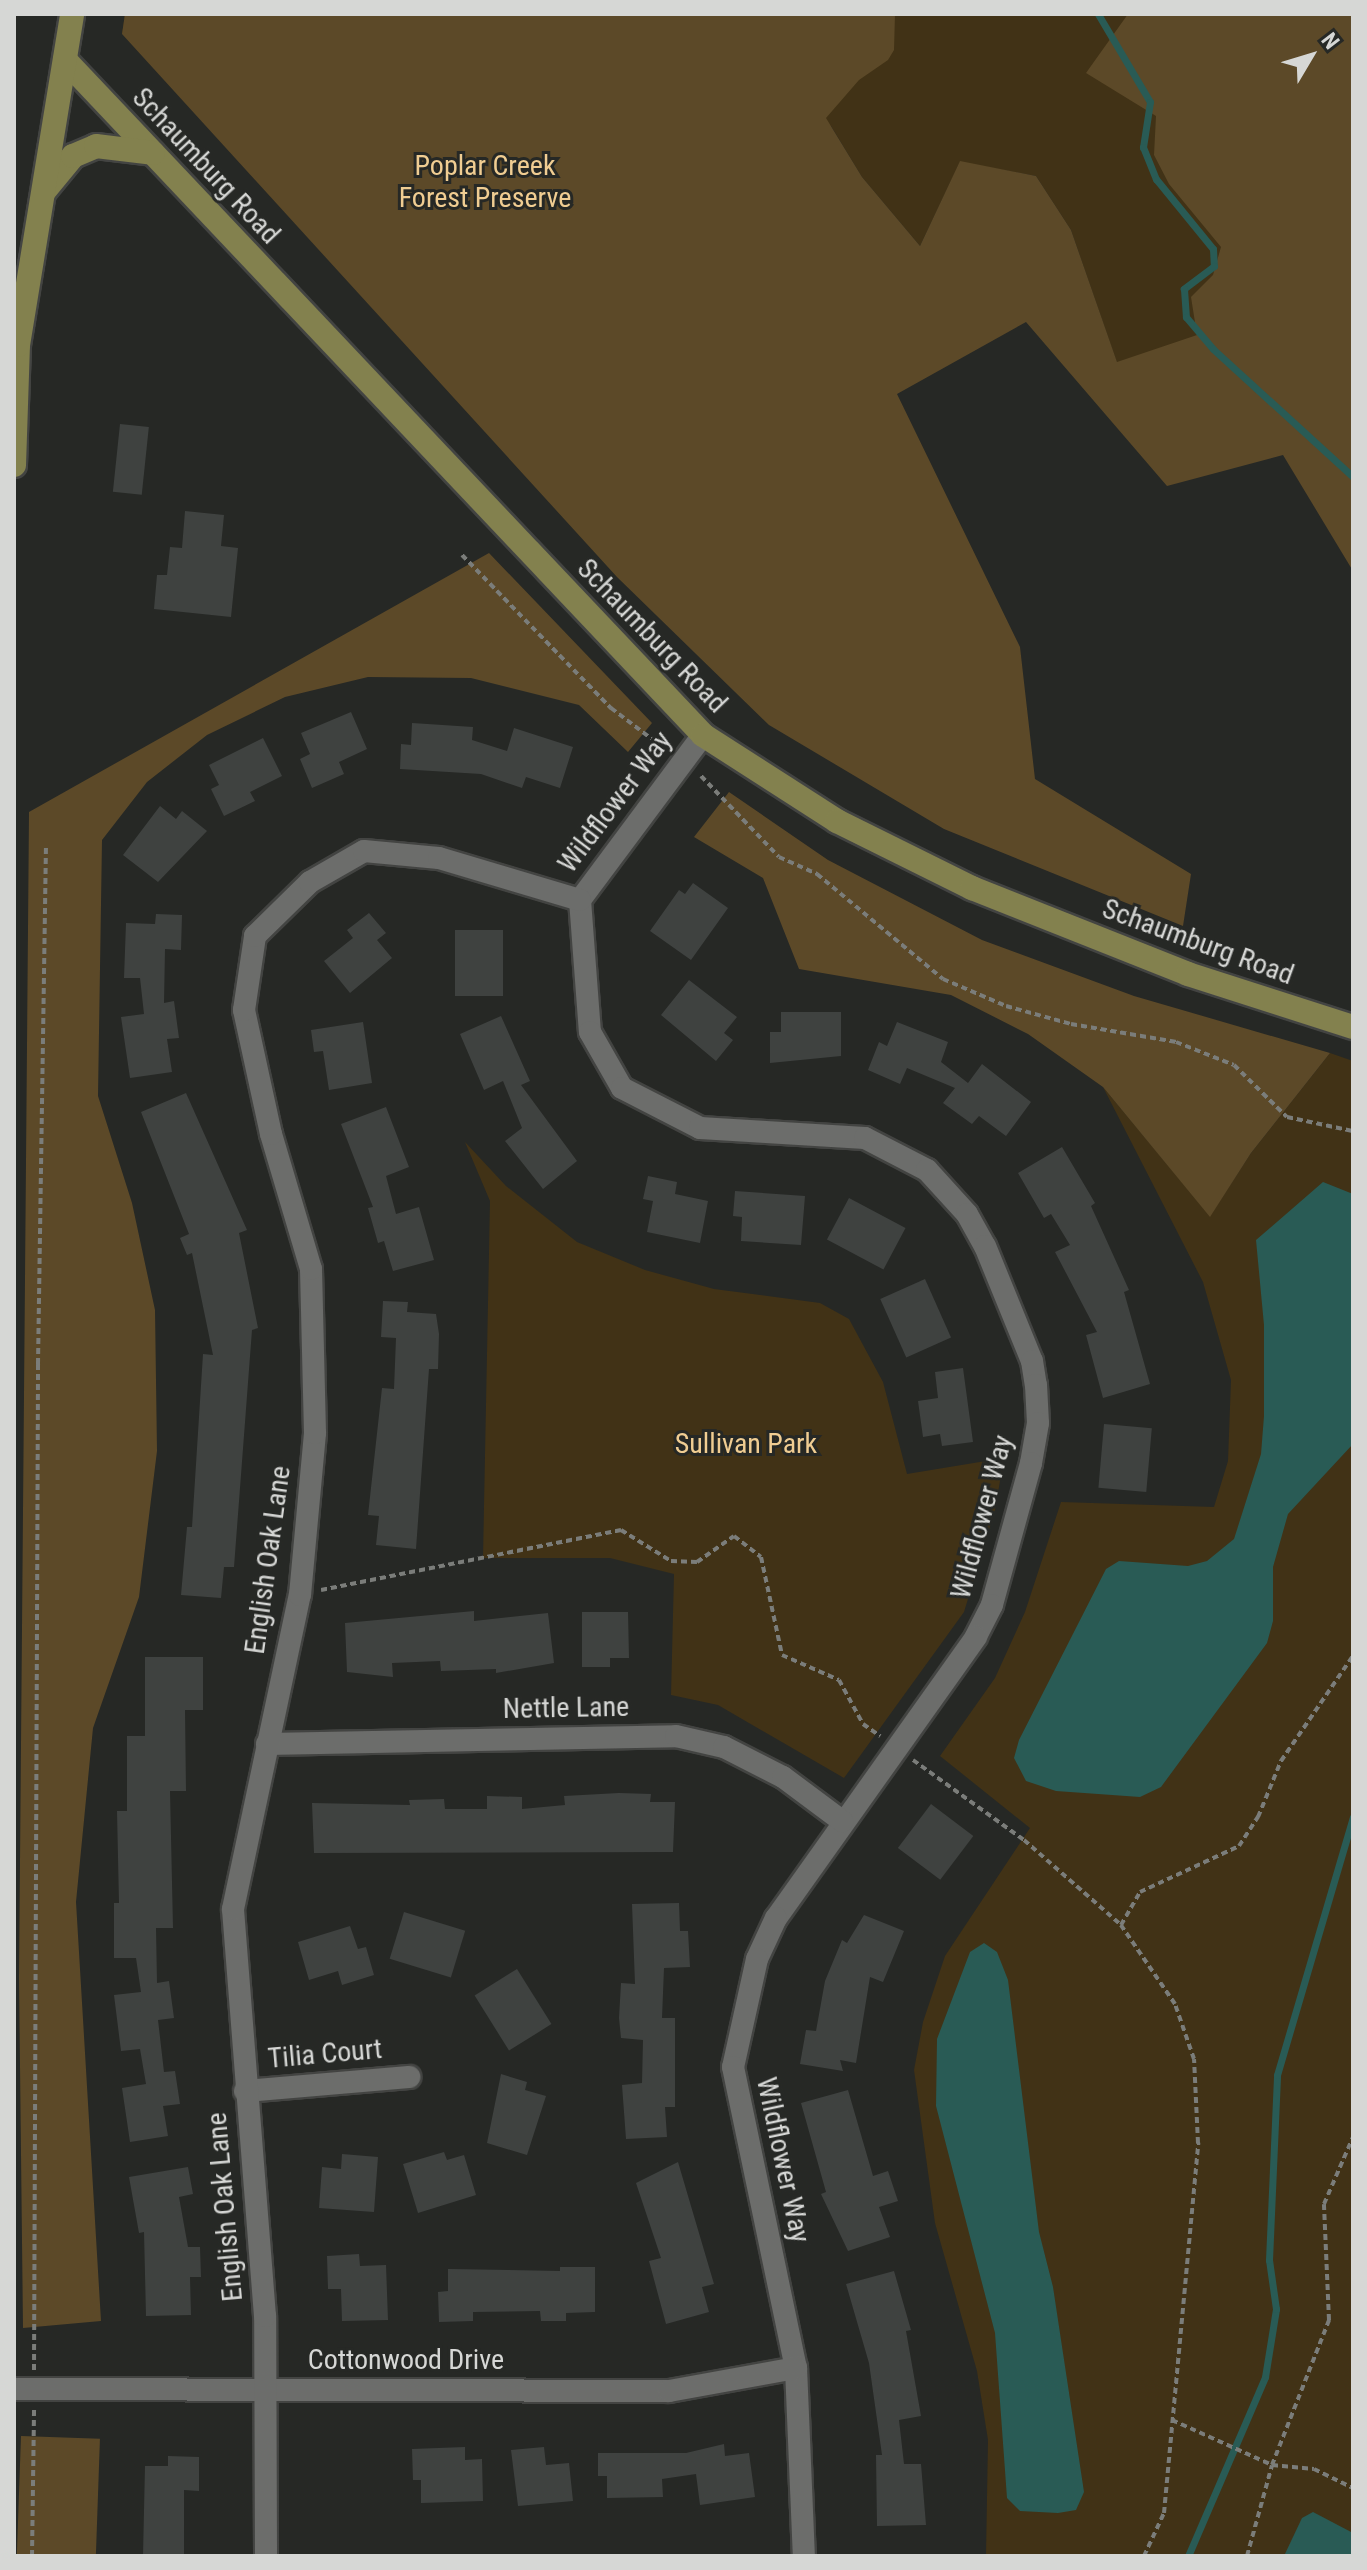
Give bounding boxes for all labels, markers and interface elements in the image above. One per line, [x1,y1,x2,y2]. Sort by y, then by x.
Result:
north arrow [1271,16,1351,96]
text: N [1316,28,1344,54]
street label: Schaumburg Road [125,81,287,251]
park label: Poplar Creek Forest Preserve [399,149,571,215]
street label: Schaumburg Road [570,552,734,720]
street label: Wildflower Way [551,725,679,879]
street label: Schaumburg Road [1098,892,1298,992]
park label: Sullivan Park [675,1427,817,1461]
street label: Wildflower Way [944,1431,1020,1603]
street label: English Oak Lane [238,1464,298,1656]
street label: Nettle Lane [502,1690,630,1726]
street label: Tilia Court [266,2032,384,2076]
street label: Wildflower Way [749,2074,817,2246]
street label: English Oak Lane [200,2111,250,2303]
street label: Cottonwood Drive [308,2343,504,2377]

